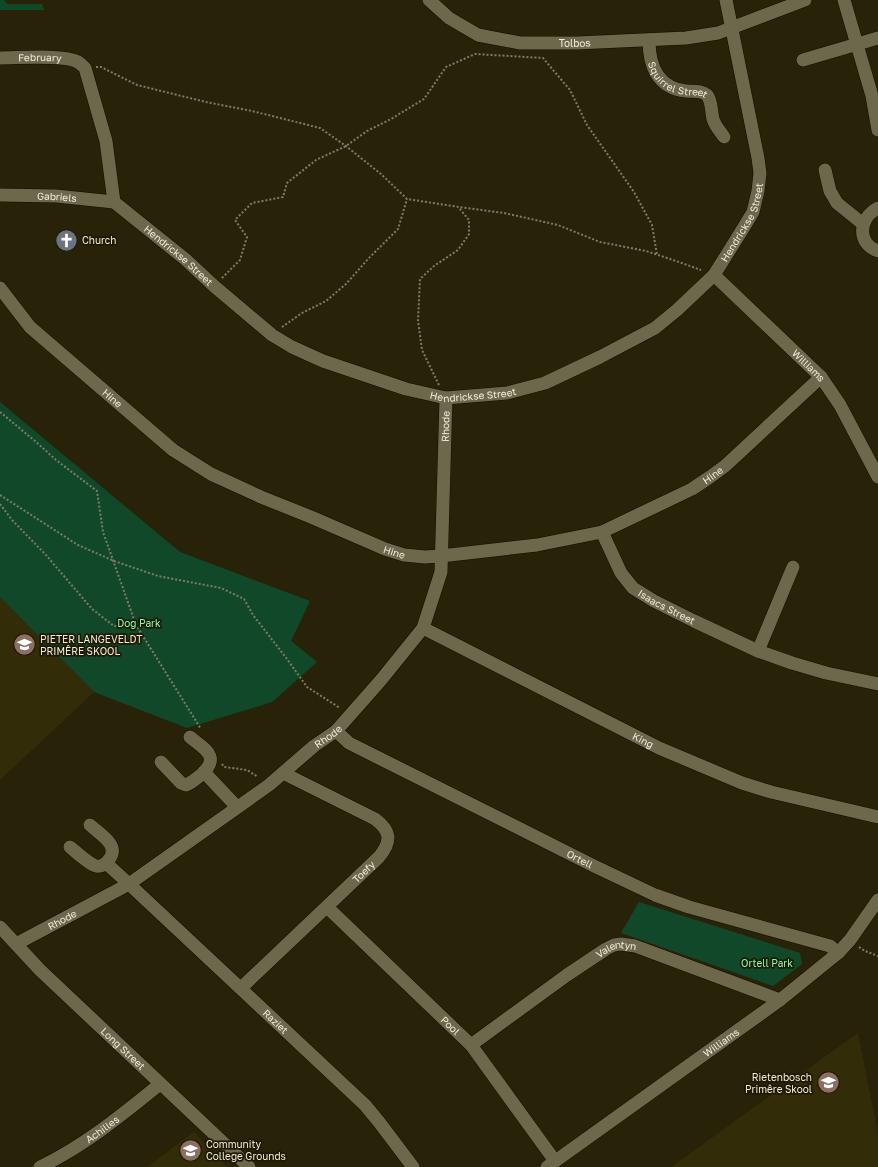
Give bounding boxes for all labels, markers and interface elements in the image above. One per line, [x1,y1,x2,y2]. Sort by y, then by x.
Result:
street label: Tolbos [559,36,591,49]
street label: February [18,51,63,64]
street label: Squirrel Street [646,60,710,100]
street label: Hendrickse Street [718,182,765,264]
street label: Gabriels [37,190,77,204]
street label: Hendrickse Street [142,223,215,288]
church icon: Church [54,227,80,253]
place label: Church [82,234,116,246]
street label: Williams [790,347,828,383]
street label: Hendrickse Street [429,385,517,404]
street label: Hine [100,386,125,410]
street label: Rhode [439,411,452,442]
street label: Hine [700,463,725,486]
street label: Hine [382,543,407,561]
street label: Isaacs Street [636,587,697,627]
park label: Dog Park [117,617,161,629]
school or university icon: PIETER LANGEVELDT PRIMÊRE SKOOL [11,632,37,658]
place label: PIETER LANGEVELDT PRIMÊRE SKOOL [40,633,143,657]
street label: Rhode [312,722,345,750]
street label: King [631,730,656,750]
street label: Ortell [565,847,595,870]
street label: Toefy [350,858,378,885]
street label: Rhode [45,907,79,932]
street label: Valentyn [593,938,637,960]
park label: Ortell Park [741,957,793,969]
street label: Raziet [261,1007,291,1036]
street label: Pool [438,1013,462,1037]
street label: Long Street [99,1025,148,1072]
street label: Williams [701,1025,741,1059]
school or university icon: Rietenbosch Primêre Skool [815,1070,841,1096]
place label: Rietenbosch Primêre Skool [745,1071,812,1095]
street label: Achilles [83,1113,121,1145]
school or university icon: Community College Grounds [177,1137,203,1163]
place label: Community College Grounds [206,1138,286,1162]

